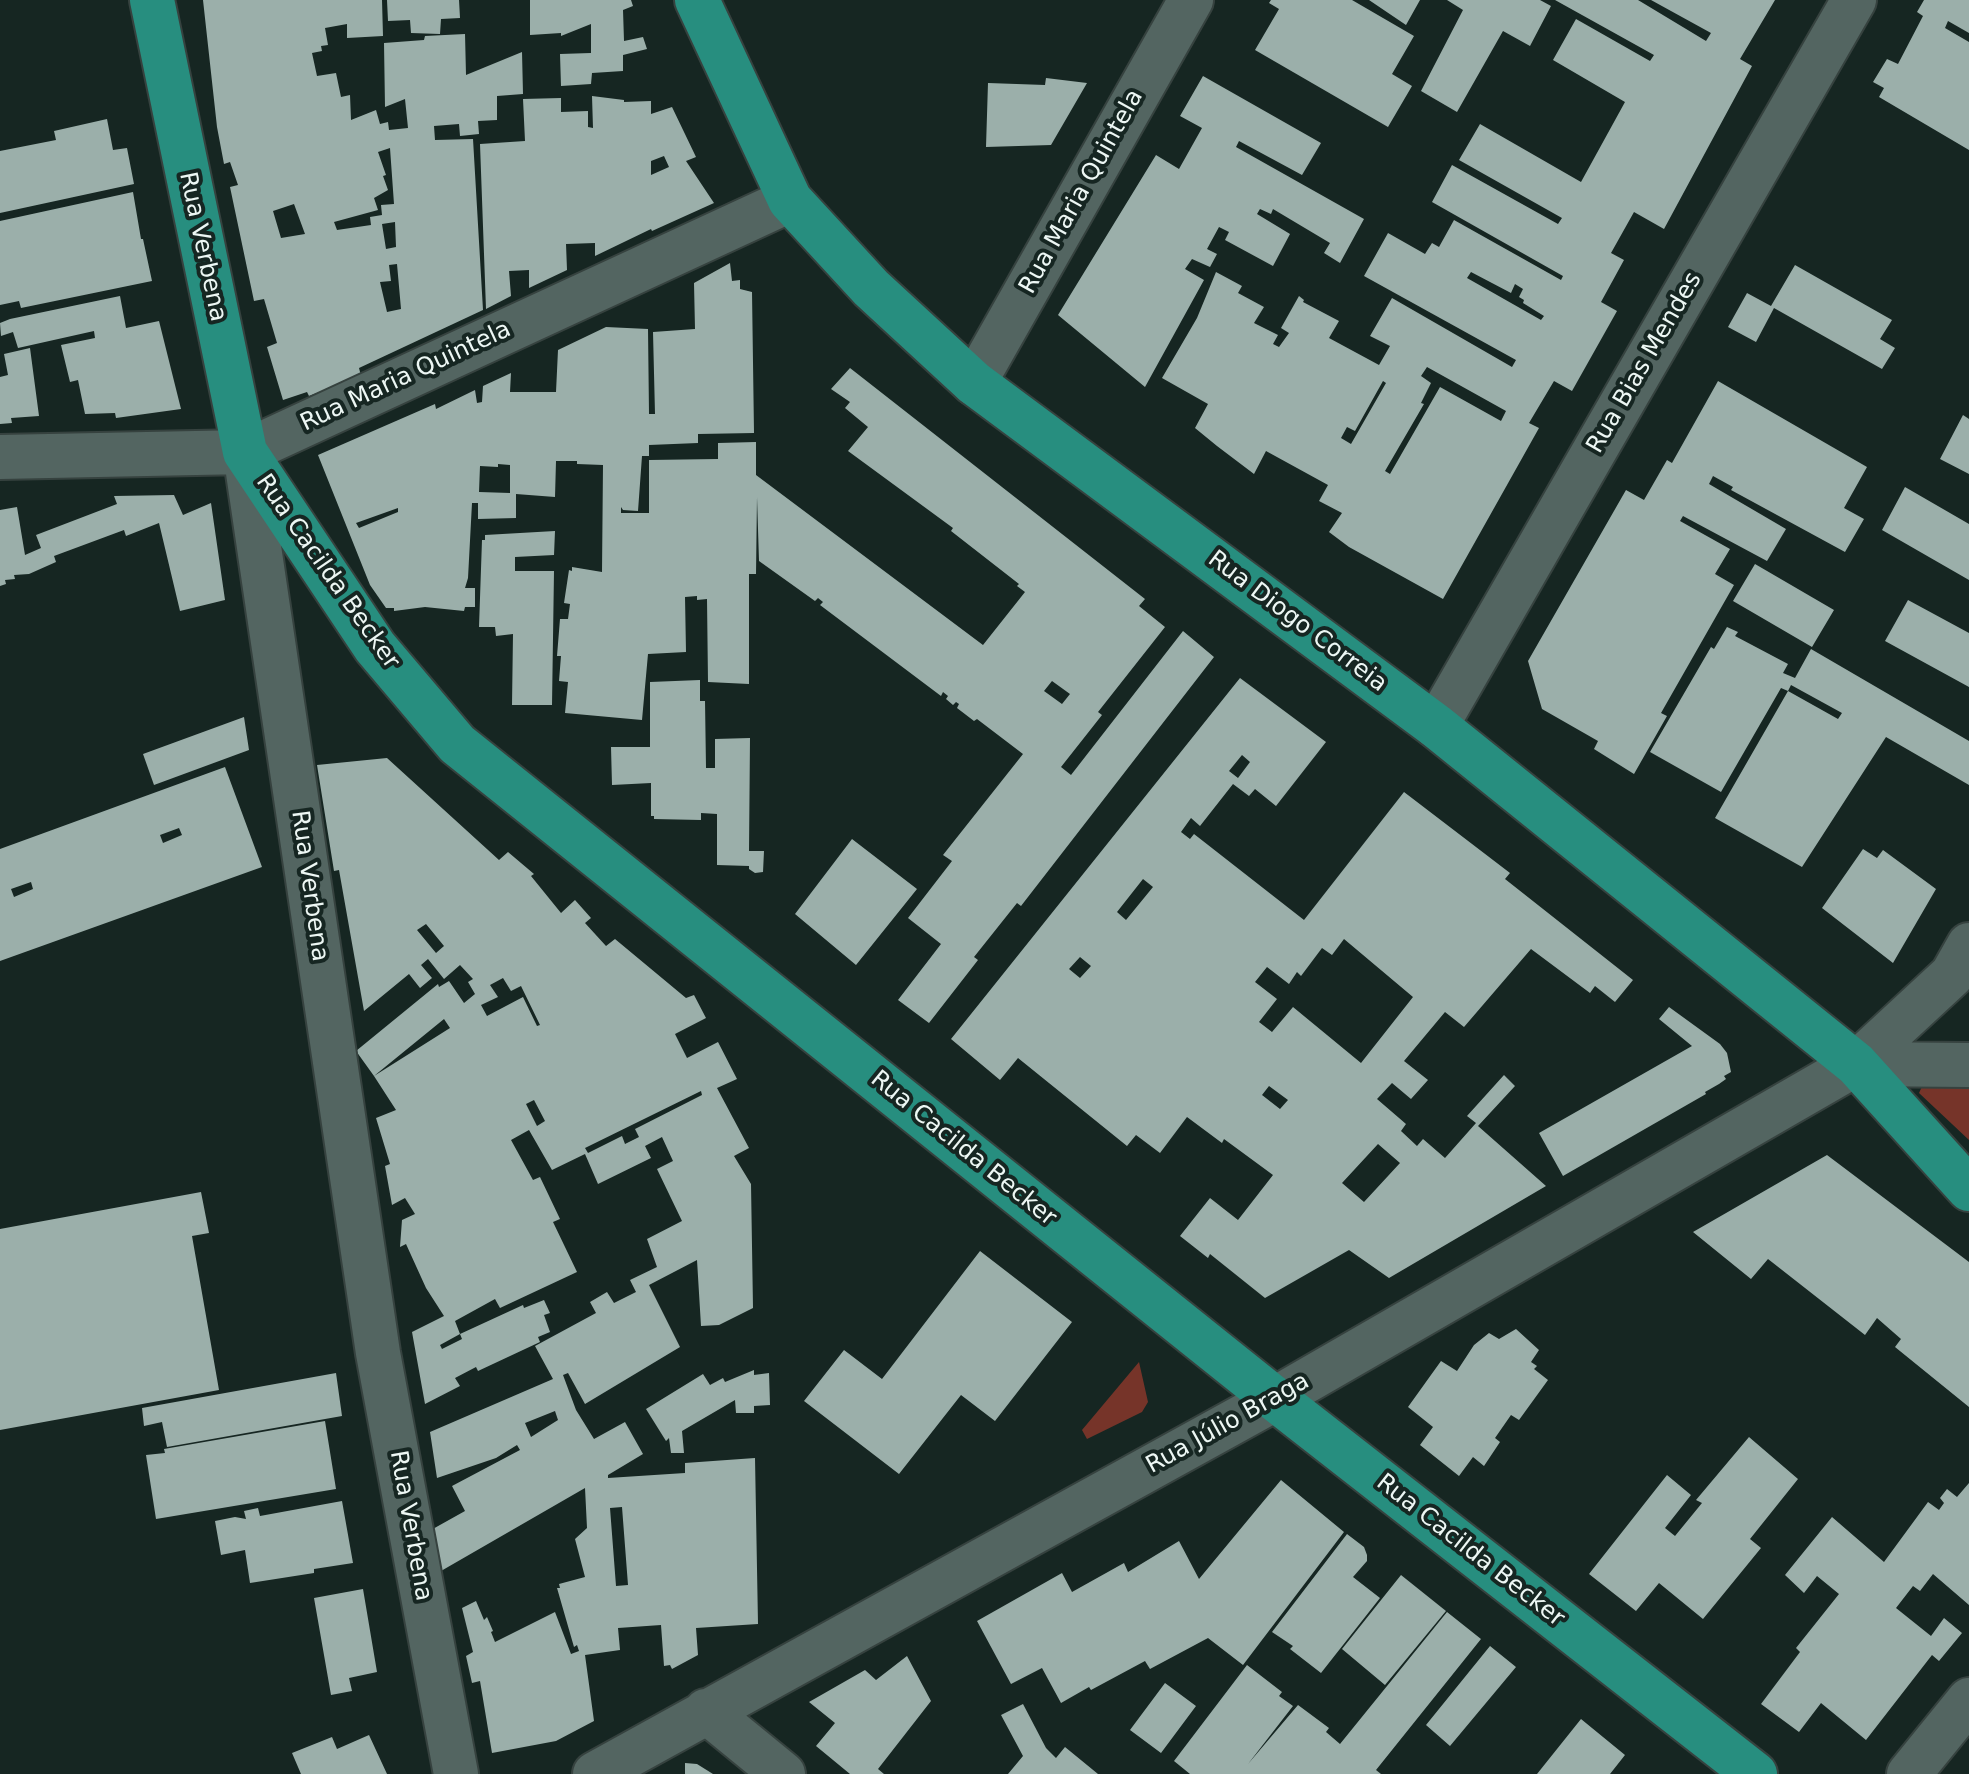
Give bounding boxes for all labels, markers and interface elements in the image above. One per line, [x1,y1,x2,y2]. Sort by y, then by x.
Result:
street label: Rua Maria Quintela [1014,85,1150,299]
street label: Rua Verbena [172,170,232,324]
street label: Rua Bias Mendes [1581,267,1709,459]
street label: Rua Maria Quintela [296,316,516,438]
street label: Rua Cacilda Becker [249,469,405,675]
street label: Rua Diogo Correia [1202,545,1392,699]
street label: Rua Verbena [284,809,334,963]
street label: Rua Cacilda Becker [864,1065,1062,1233]
street label: Rua Júlio Braga [1141,1367,1315,1481]
street label: Rua Verbena [383,1449,437,1603]
street label: Rua Cacilda Becker [1370,1469,1570,1633]

